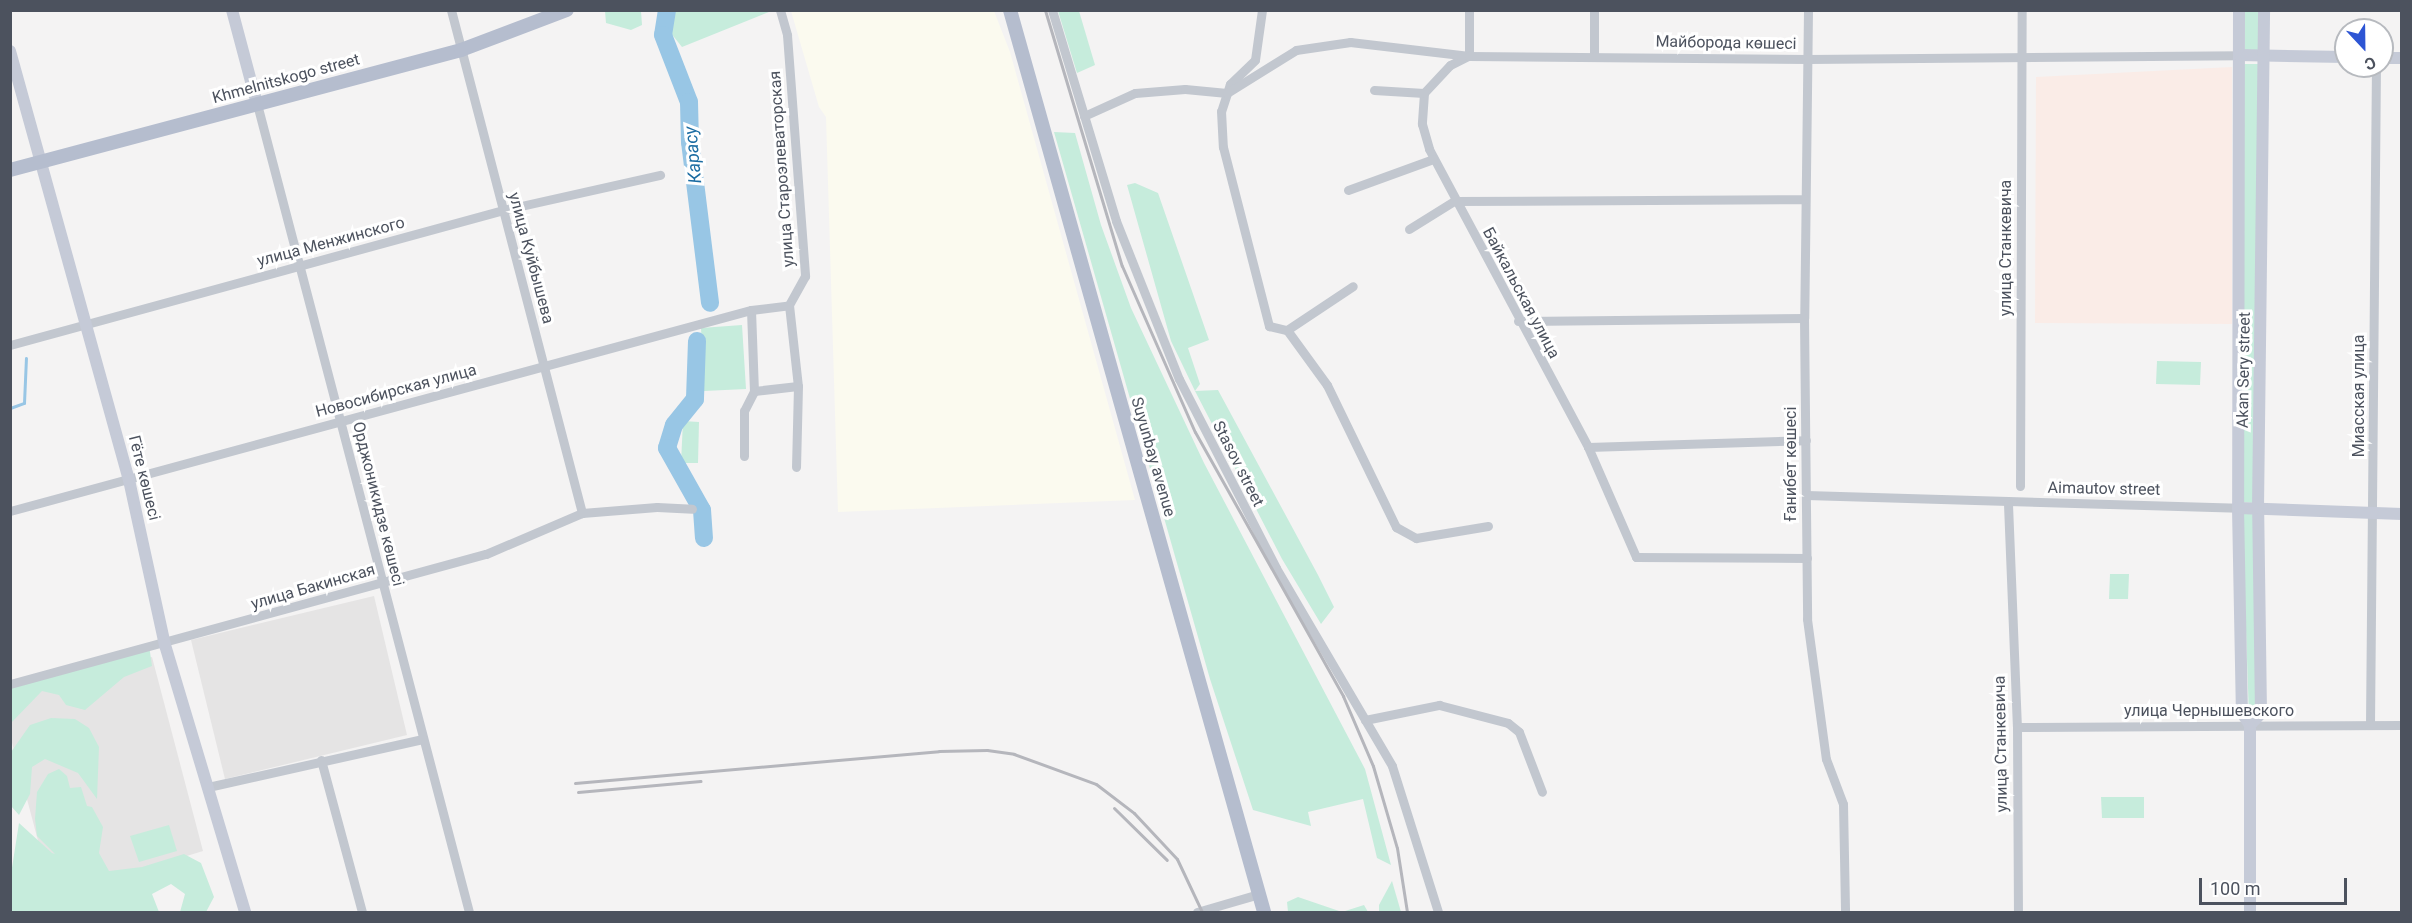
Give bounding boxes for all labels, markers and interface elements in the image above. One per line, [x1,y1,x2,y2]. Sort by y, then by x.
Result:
north arrow [2334,18,2394,78]
street label: Майборода көшесі [1655,32,1797,54]
street label: Khmelnitskogo street [210,50,362,108]
text: С [2362,53,2379,74]
street label: улица Староэлеваторская [766,70,798,268]
water label: Карасу [680,125,706,185]
street label: улица Станкевича [1996,180,2016,316]
street label: улица Куйбышева [504,190,558,326]
street label: улица Менжинского [255,213,407,271]
street label: Байкальская улица [1478,224,1564,362]
street label: Akan Sery street [2233,312,2255,428]
street label: Миасская улица [2349,335,2369,457]
street label: Новосибирская улица [313,360,479,422]
street label: Suyunbay avenue [1127,395,1179,519]
street label: Ғанибет көшесі [1781,407,1801,521]
street label: Stasov street [1208,418,1268,510]
street label: Орджоникидзе көшесі [348,420,408,588]
street label: Гёте көшесі [124,434,164,522]
street label: Aimautov street [2048,478,2160,500]
street label: улица Бакинская [249,560,377,614]
street label: улица Станкевича [1990,676,2012,812]
street label: улица Чернышевского [2124,701,2294,721]
scale bar [2202,866,2350,904]
text: 100 m [2210,878,2261,899]

